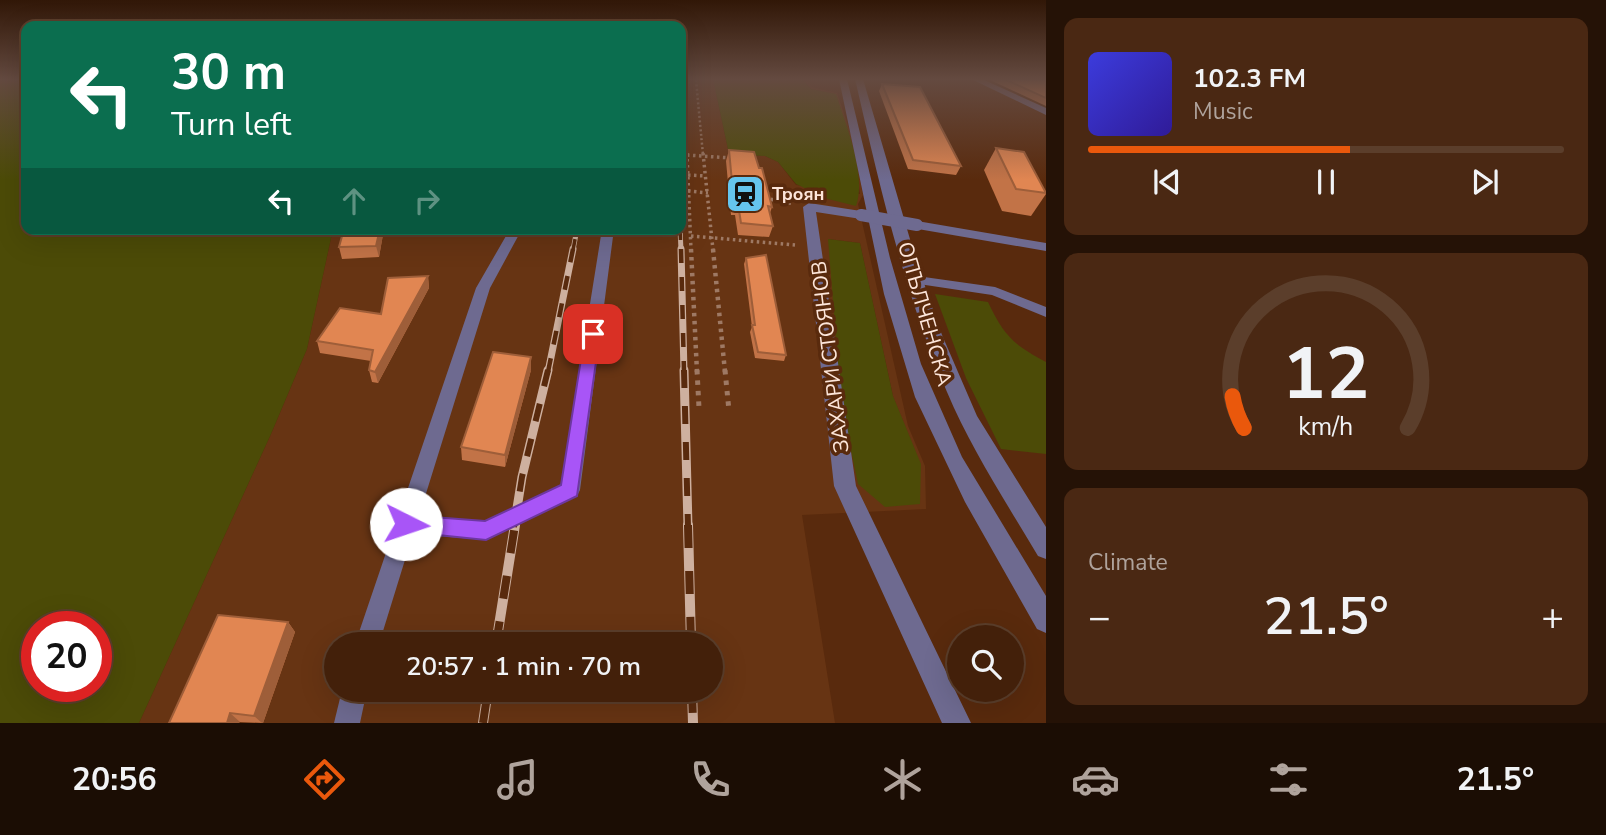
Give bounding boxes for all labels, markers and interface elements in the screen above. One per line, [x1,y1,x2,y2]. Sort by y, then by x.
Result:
text: 30 m [171,39,286,106]
icon: left [56,49,147,140]
text: 102.3 FM [1193,61,1306,96]
text: Music [1193,96,1253,127]
text: Turn left [171,103,291,146]
icon: previous [1148,163,1186,201]
icon: pause [1307,163,1345,201]
icon: next [1466,163,1504,201]
station icon: Троян [724,173,766,215]
icon: left [262,182,300,220]
icon: ahead [335,182,373,220]
icon: right [408,182,446,220]
place label: Троян [772,182,825,206]
street label: ОПЪЛЧЕНСКА [891,238,959,390]
street label: ЗАХАРИ СТОЯНОВ [804,259,856,455]
pin [563,304,623,364]
icon: arrive [574,315,612,353]
text: 12 [1282,324,1370,424]
text: km/h [1298,409,1354,443]
position arrow [369,487,443,561]
text: Climate [1088,547,1168,578]
text: 21.5° [1263,581,1389,652]
text: − [1088,592,1111,643]
text: + [1541,592,1564,643]
speed limit sign: 20 [21,611,112,702]
map controls [947,625,1024,702]
button: search [947,625,1024,702]
text: 20:57 · 1 min · 70 m [406,649,641,684]
icon: directions [300,755,349,804]
icon: music [493,755,542,804]
icon: phone [686,755,735,804]
icon: climate [878,755,927,804]
icon: car [1071,755,1120,804]
icon: filters [1264,755,1313,804]
text: 20:56 [72,758,157,801]
text: 21.5° [1456,758,1534,801]

